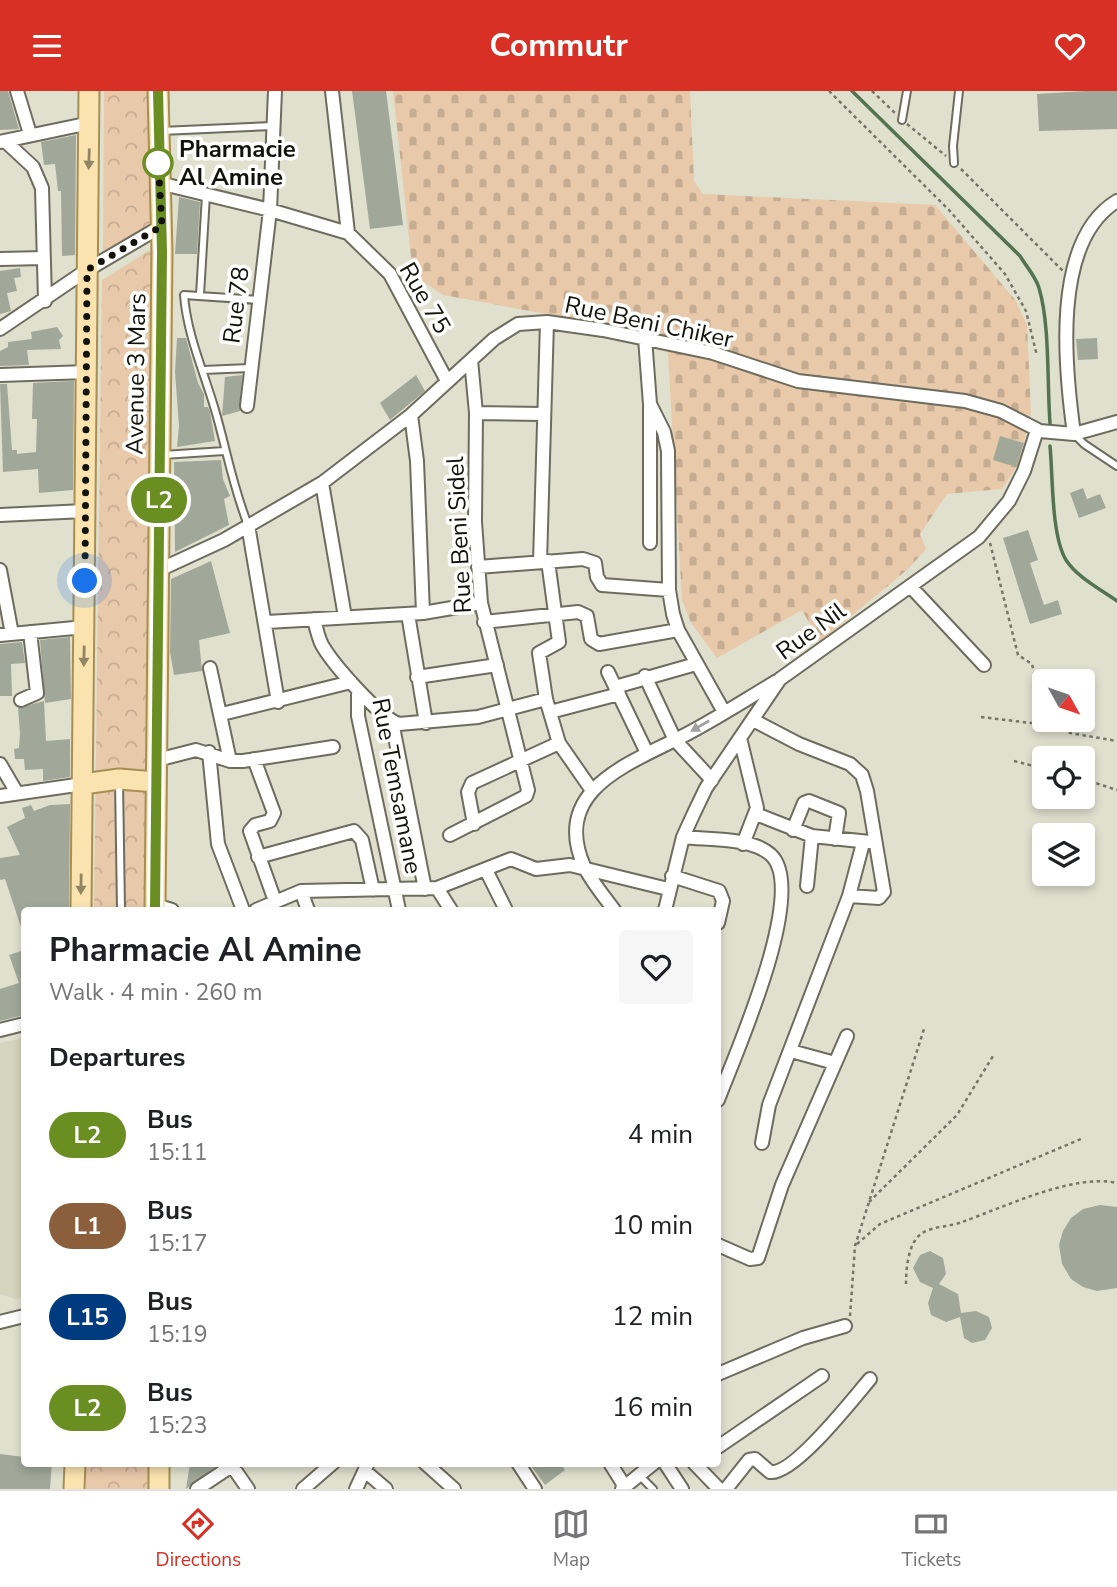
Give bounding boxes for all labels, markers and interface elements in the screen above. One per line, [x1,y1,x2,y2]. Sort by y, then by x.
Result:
text: Commutr [489,24,628,67]
icon: menu [28,27,66,65]
icon: heart [1051,27,1089,65]
place label: Pharmacie Al Amine [179,133,296,193]
one-way arrow [83,148,94,170]
marker: Pharmacie Al Amine [143,148,173,178]
street label: Rue 75 [392,257,458,339]
street label: Rue 78 [215,265,257,345]
street label: Rue Beni Chiker [562,289,736,356]
street label: Avenue 3 Mars [119,293,153,455]
street label: Rue Beni Sidel [439,456,479,614]
line badge: L2 [128,477,190,523]
text: L2 [145,484,173,516]
your location [67,563,102,598]
street label: Rue Nil [770,595,852,667]
one-way arrow [78,645,90,667]
north arrow [1032,669,1096,731]
map controls [1032,669,1095,886]
street label: Rue Temsamane [364,695,430,877]
one-way arrow [691,720,710,732]
button: locate [1032,746,1095,809]
button: layers [1032,823,1095,886]
one-way arrow [75,873,87,895]
text: Pharmacie Al Amine [49,928,362,973]
button: heart [619,930,693,1004]
text: Walk · 4 min · 260 m [49,977,262,1008]
text: Departures [49,1040,185,1075]
text: Bus [147,1102,193,1137]
text: 4 min [628,1117,693,1152]
text: L2 [74,1119,101,1151]
text: 15:11 [147,1137,207,1168]
text: Bus [147,1193,193,1228]
text: 10 min [612,1208,693,1243]
text: L1 [74,1210,101,1242]
text: 15:17 [147,1228,207,1259]
text: Bus [147,1284,193,1319]
text: 12 min [612,1299,693,1334]
text: L15 [66,1301,109,1333]
text: 15:19 [147,1319,207,1350]
text: Bus [147,1375,193,1410]
text: 16 min [612,1390,693,1425]
text: L2 [74,1392,101,1424]
text: 15:23 [147,1410,207,1441]
tab: Directions [156,1505,241,1573]
tab: Map [552,1505,590,1573]
tab: Tickets [902,1505,961,1573]

